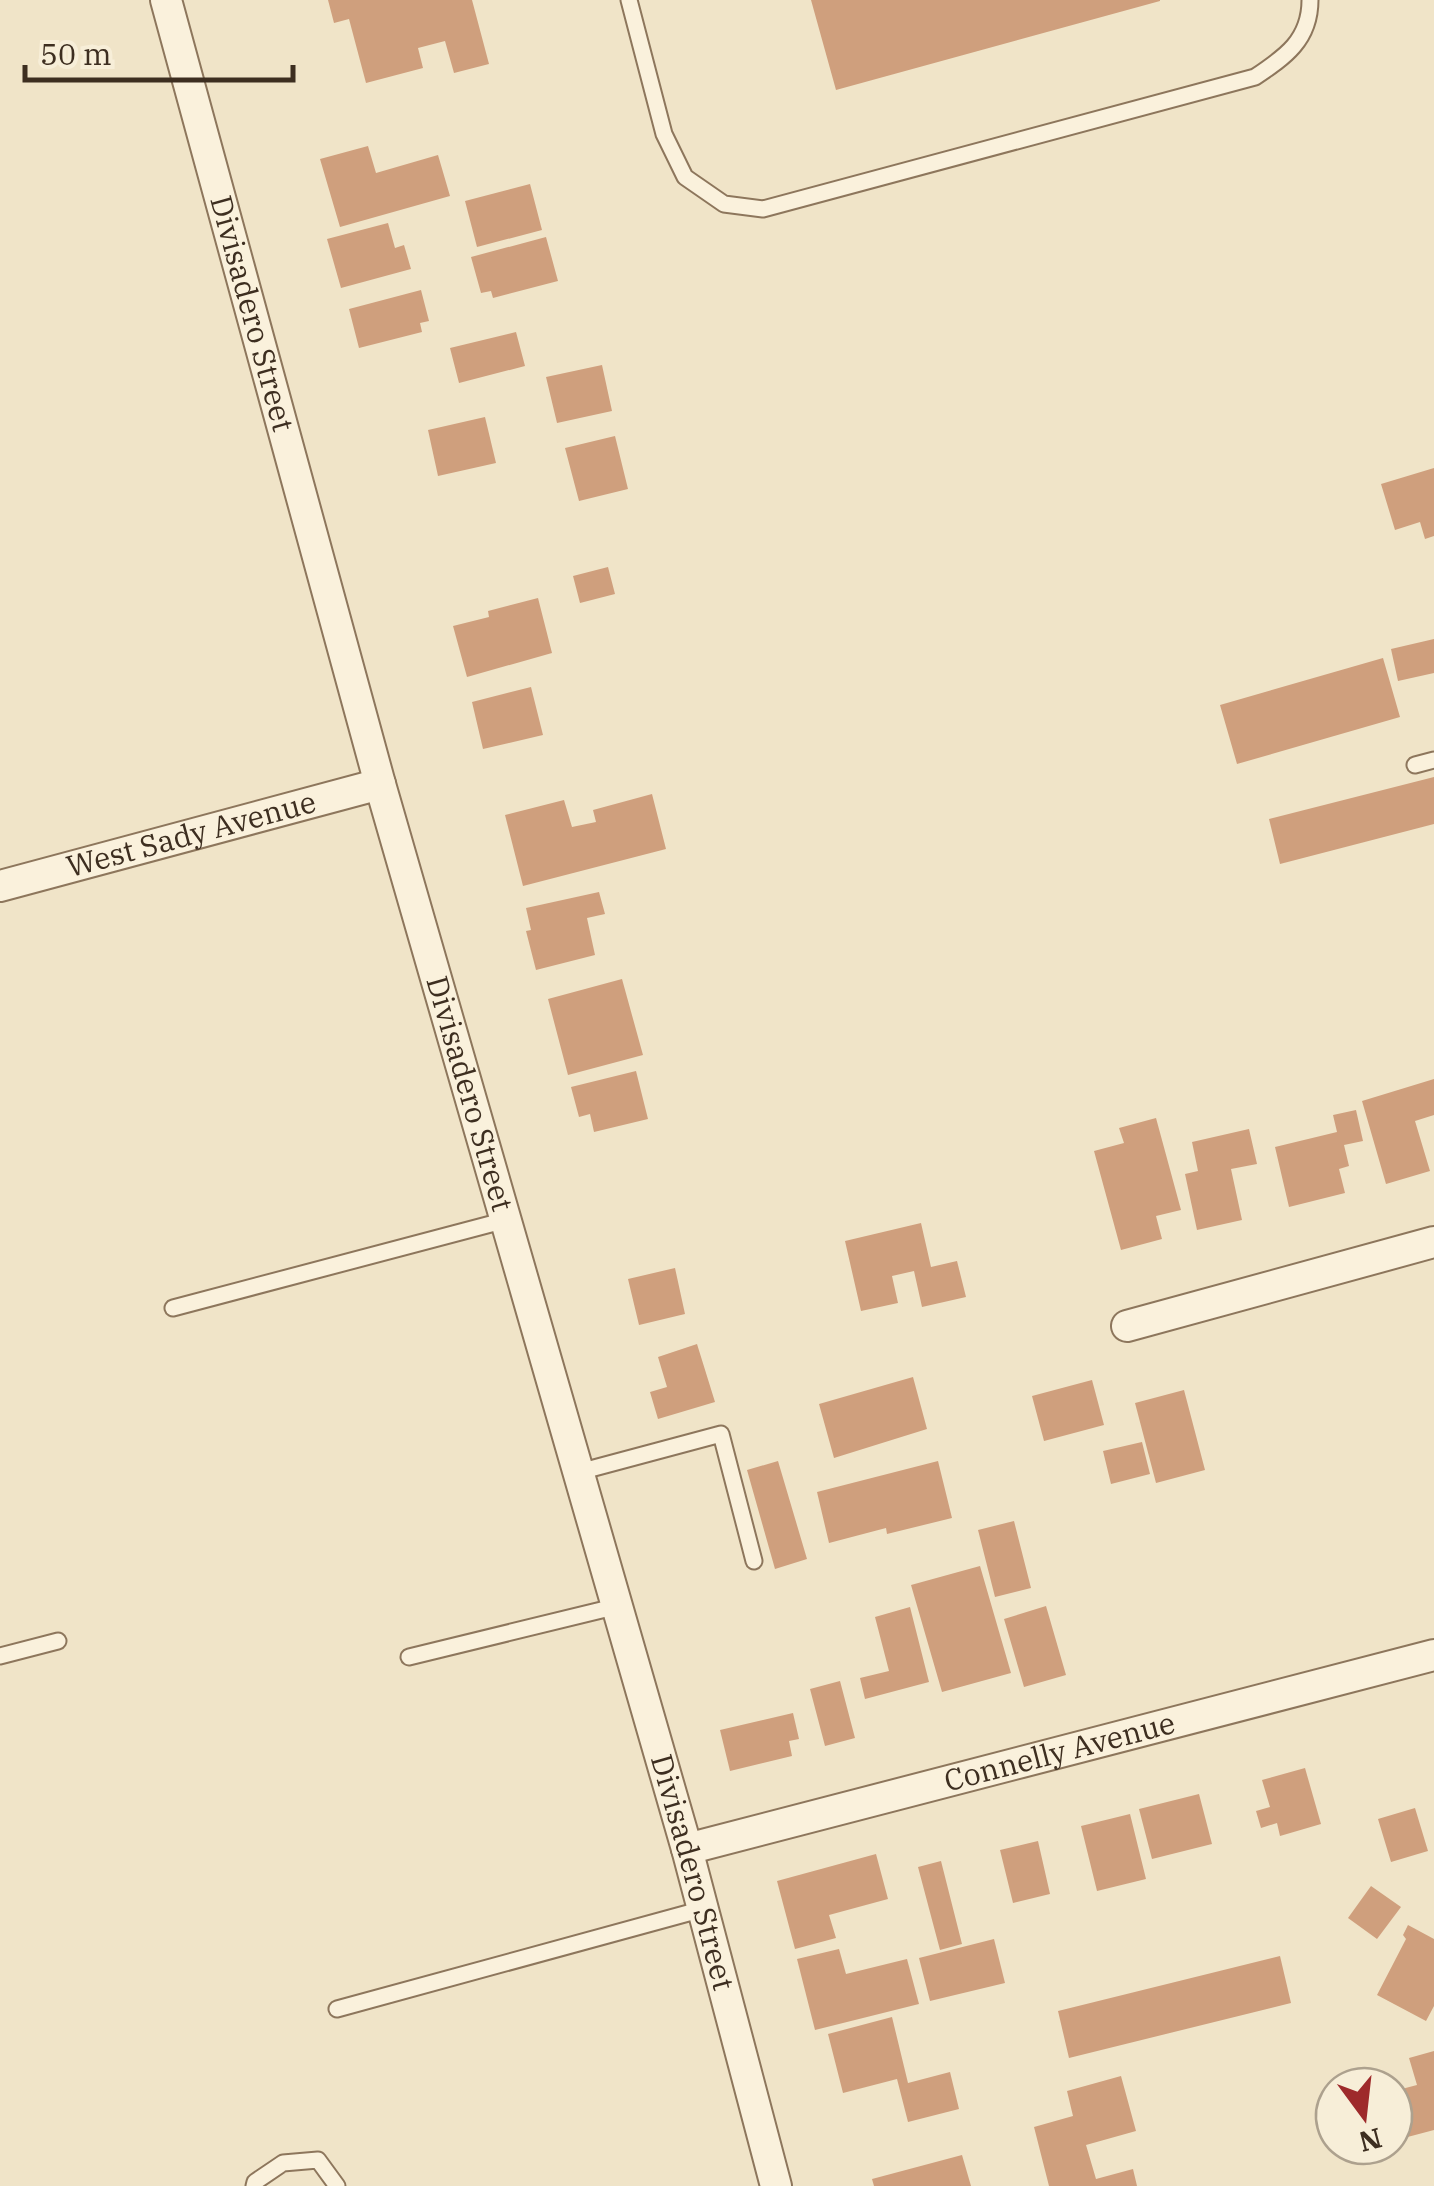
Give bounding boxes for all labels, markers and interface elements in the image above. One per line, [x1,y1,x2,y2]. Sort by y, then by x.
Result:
scale bar [25,20,292,82]
text: 50 m [40,34,112,73]
street label: Divisadero Street [202,191,304,435]
street label: West Sady Avenue [62,781,320,885]
street label: Divisadero Street [418,971,523,1215]
street label: Connelly Avenue [940,1702,1179,1799]
street label: Divisadero Street [643,1749,744,1994]
north arrow [1314,2066,1414,2166]
text: N [1355,2120,1386,2161]

